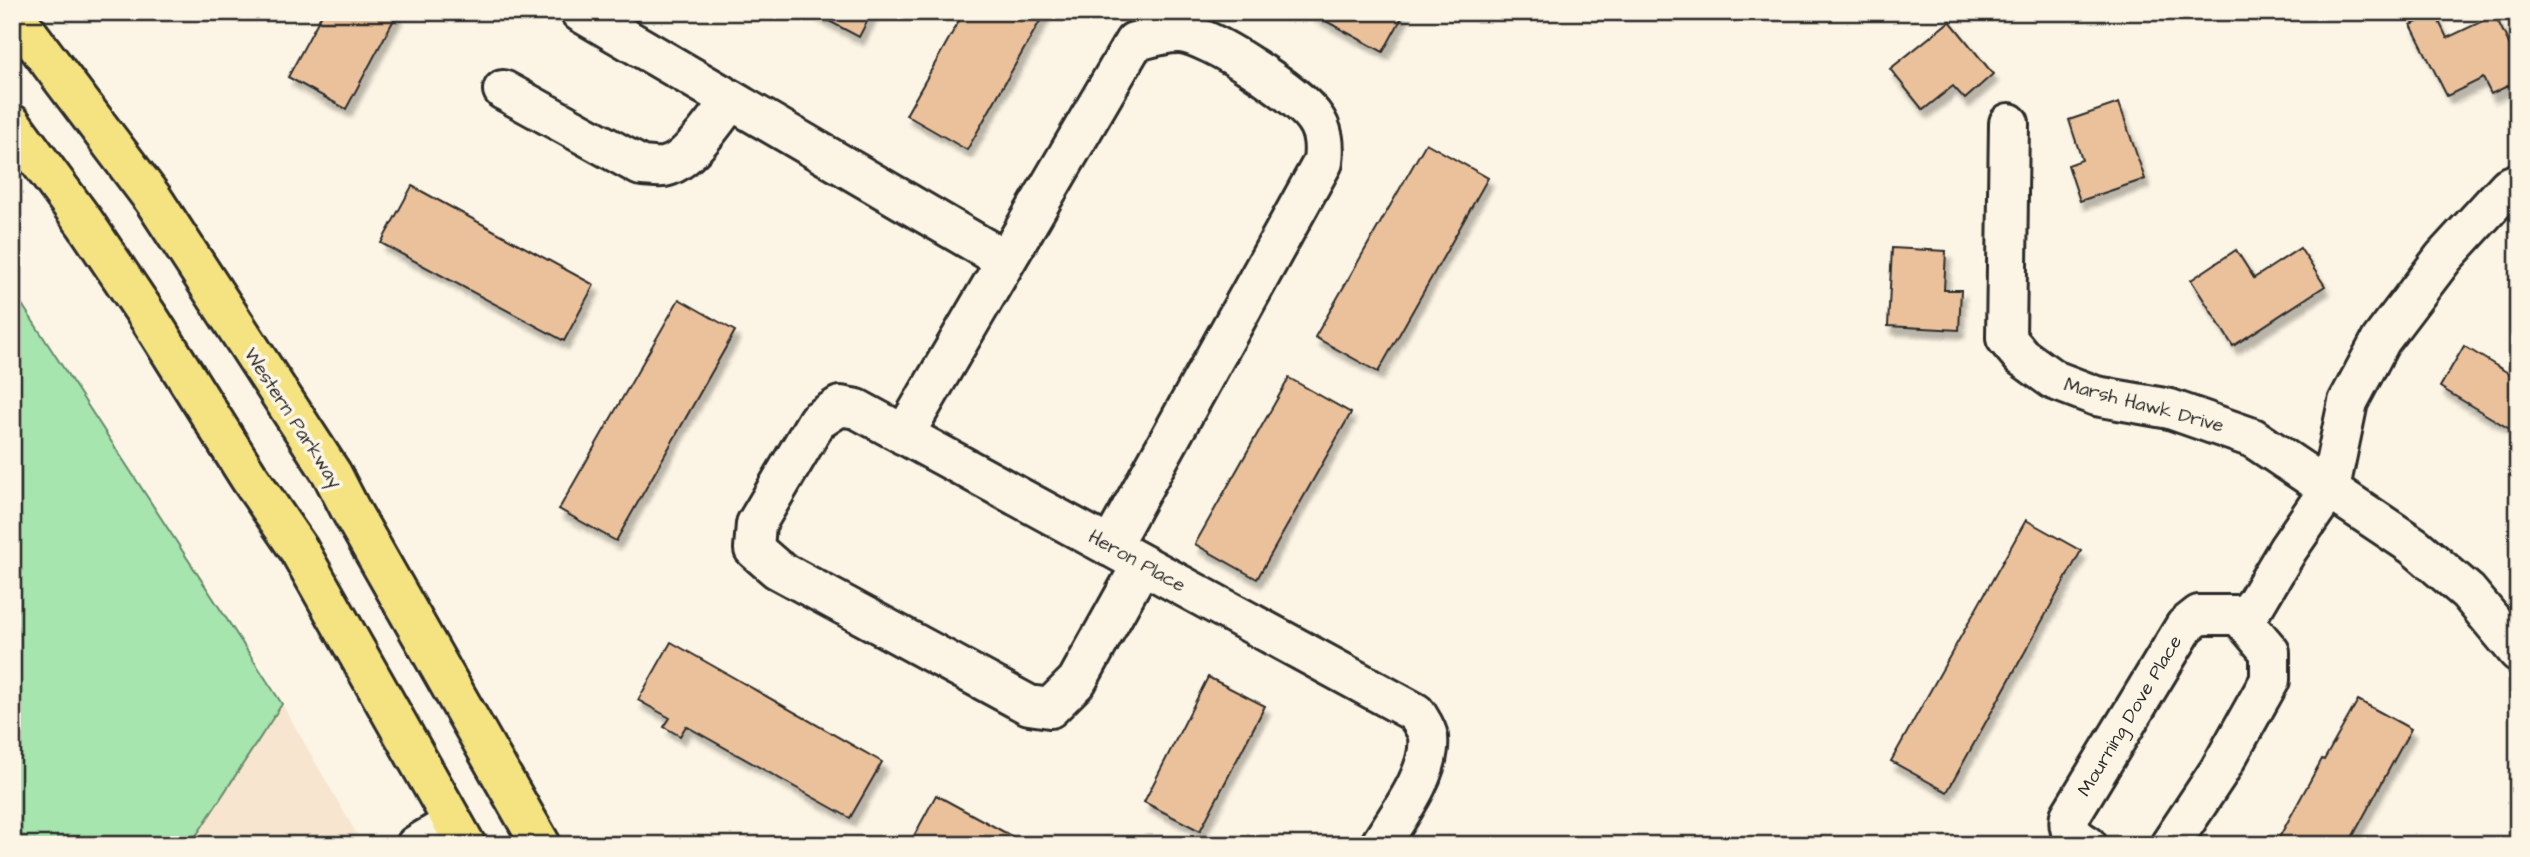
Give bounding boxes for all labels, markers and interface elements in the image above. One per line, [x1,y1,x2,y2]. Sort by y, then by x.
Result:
street label: Western Parkway [237,342,349,495]
street label: Marsh Hawk Drive [2061,371,2227,439]
street label: Heron Place [1084,523,1190,599]
street label: Mourning Dove Place [2071,630,2190,802]

